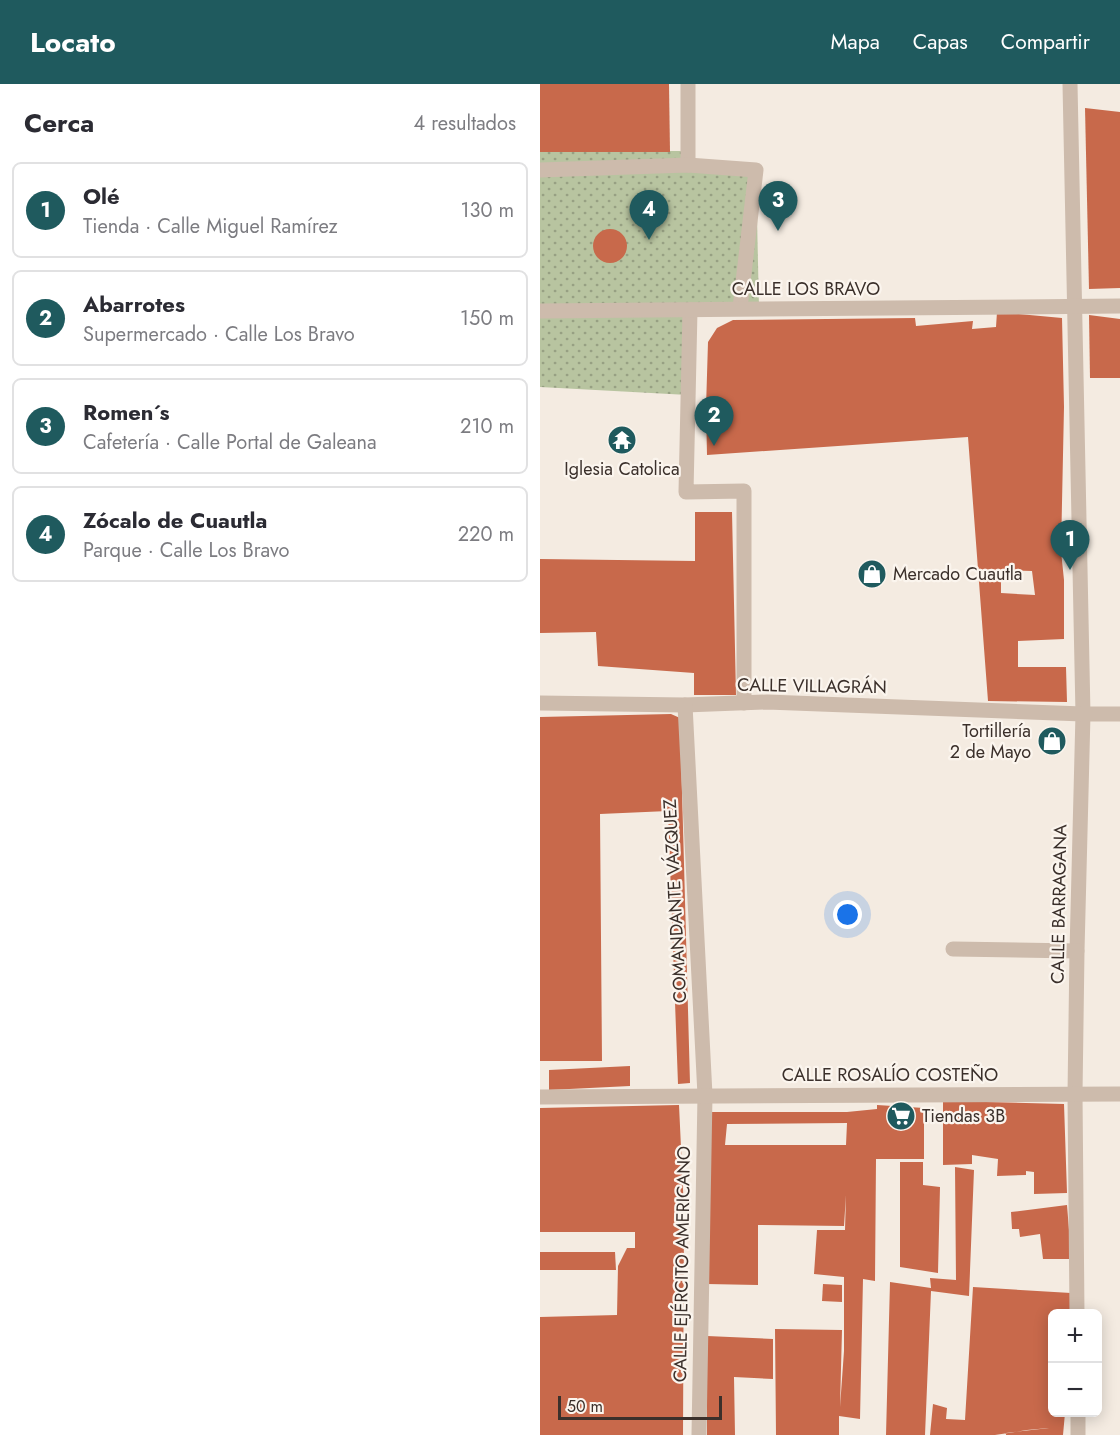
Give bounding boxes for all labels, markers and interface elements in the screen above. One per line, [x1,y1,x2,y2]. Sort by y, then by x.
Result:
text: Locato [30,22,116,63]
text: Mapa [831,27,880,57]
text: Capas [913,27,968,57]
text: Compartir [1001,27,1090,57]
text: Cerca [24,104,94,142]
text: 4 resultados [414,109,516,138]
text: Olé [83,180,120,212]
pin: 3 [758,182,798,231]
pin: 4 [630,190,668,240]
text: 1 [40,196,51,225]
text: 130 m [460,196,514,225]
text: Tienda · Calle Miguel Ramírez [83,212,338,241]
street label: CALLE LOS BRAVO [732,276,880,302]
text: Abarrotes [83,288,185,320]
text: 2 [39,304,52,333]
text: 150 m [460,304,514,333]
text: Supermercado · Calle Los Bravo [83,320,355,349]
text: Romen´s [83,396,170,428]
pin: 2 [694,396,734,446]
text: 3 [39,412,52,441]
text: 210 m [460,412,514,441]
temple icon: Iglesia Catolica [606,424,638,456]
text: Cafetería · Calle Portal de Galeana [83,428,377,457]
place label: Iglesia Catolica [564,456,680,482]
text: Zócalo de Cuautla [83,504,267,536]
text: 4 [39,520,52,549]
text: 220 m [458,520,514,549]
pin: 1 [1050,520,1090,570]
text: Parque · Calle Los Bravo [83,536,290,565]
shop icon: Mercado Cuautla [856,558,888,590]
place label: Mercado Cuautla [893,561,1023,587]
street label: CALLE VILLAGRÁN [737,672,887,700]
place label: Tortillería 2 de Mayo [950,718,1031,765]
shop icon: Tortillería 2 de Mayo [1036,725,1068,757]
street label: COMANDANTE VÁZQUEZ [657,798,693,1004]
street label: CALLE BARRAGANA [1045,824,1073,984]
your location [833,900,862,929]
street label: CALLE ROSALÍO COSTEÑO [782,1062,998,1088]
supermarket icon: Tiendas 3B [885,1100,917,1132]
place label: Tiendas 3B [922,1103,1005,1129]
street label: CALLE EJÉRCITO AMERICANO [667,1146,697,1382]
map controls [1048,1309,1102,1417]
button: + [1048,1309,1102,1363]
button: − [1048,1363,1102,1417]
scale bar [558,1393,722,1420]
text: 50 m [567,1395,603,1418]

